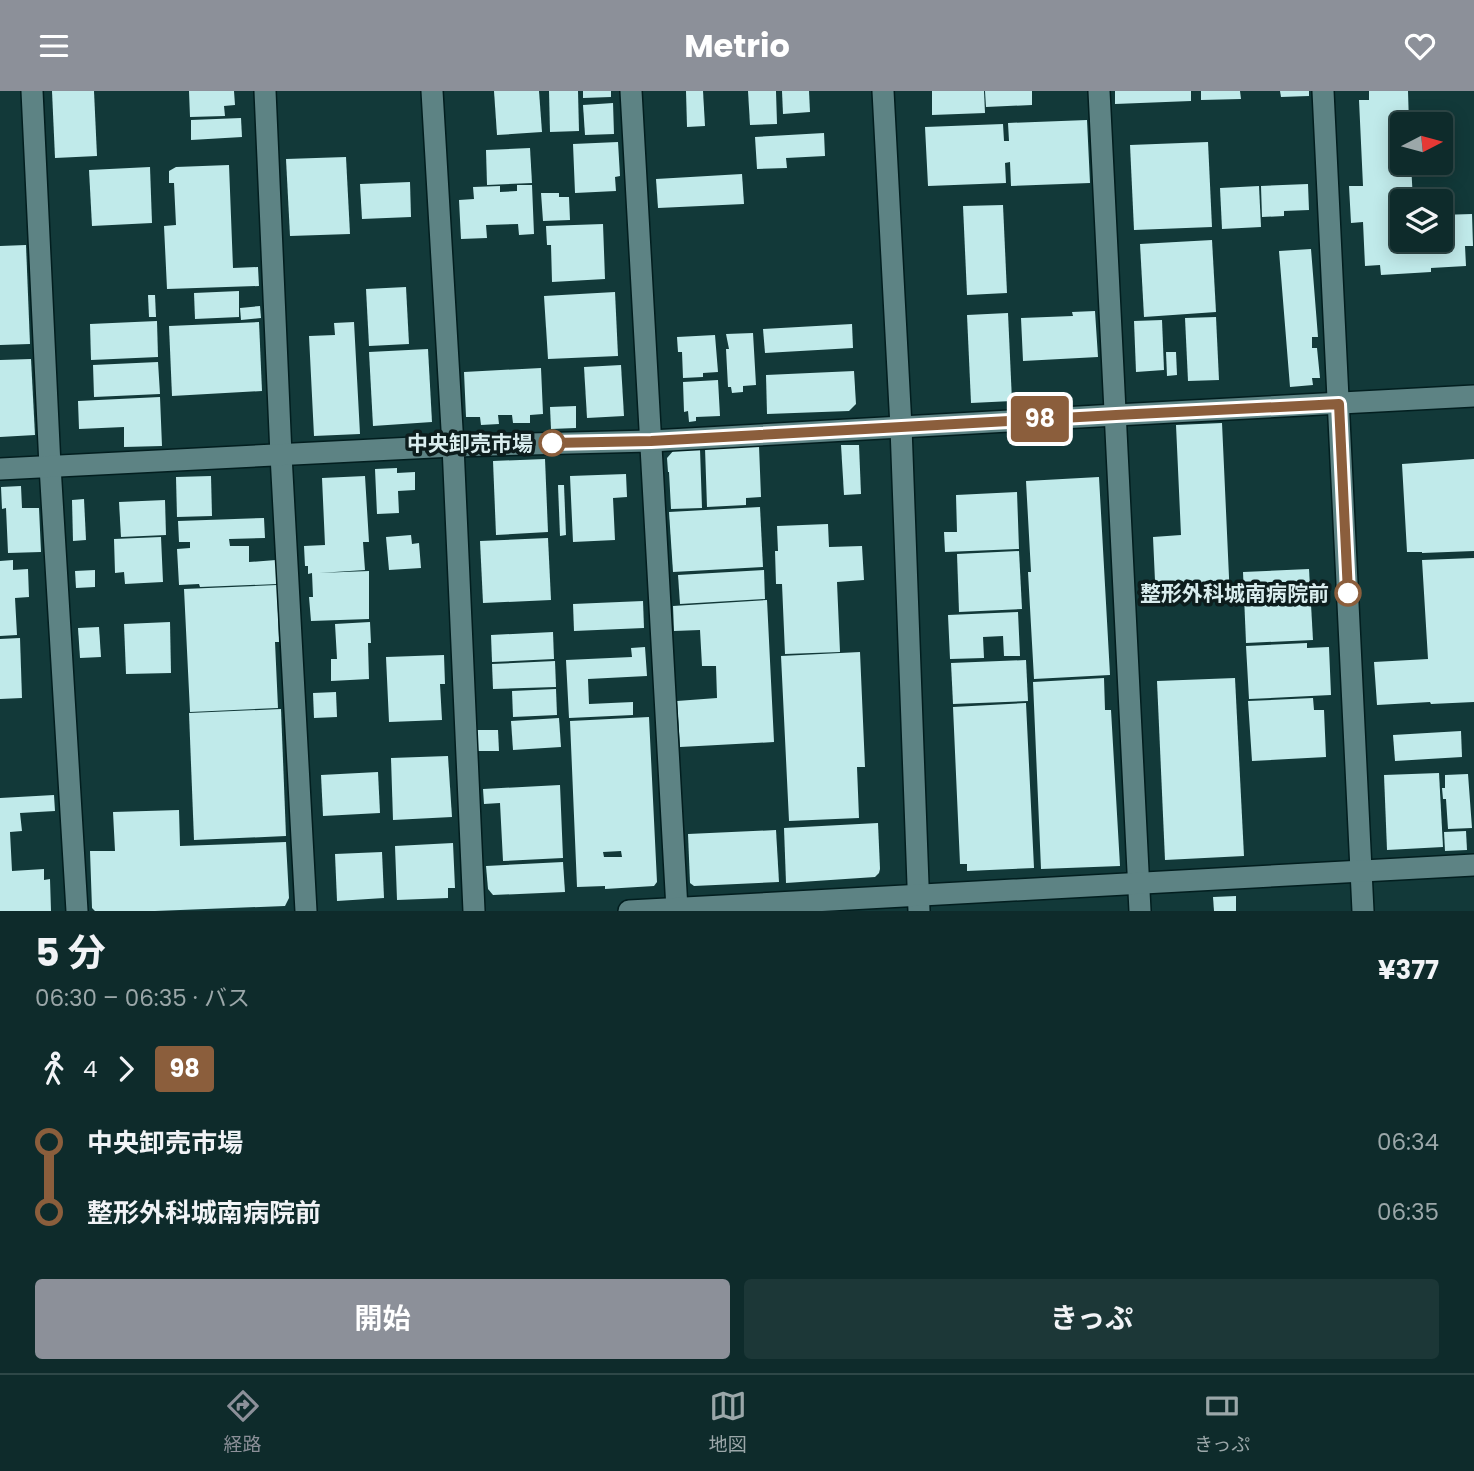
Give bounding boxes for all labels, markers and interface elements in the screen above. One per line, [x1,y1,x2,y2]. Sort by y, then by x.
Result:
text: Metrio [684,23,790,68]
icon: menu [35,27,73,65]
icon: heart [1401,27,1439,65]
north arrow [1390,112,1452,175]
map controls [1390,112,1453,252]
button: layers [1390,189,1453,252]
line badge: 98 [1009,396,1072,442]
text: 98 [1025,402,1055,435]
place label: 中央卸売市場 [407,429,533,458]
marker: 中央卸売市場 [539,430,565,456]
place label: 整形外科城南病院前 [1140,579,1329,608]
marker: 整形外科城南病院前 [1335,580,1361,606]
text: 5 分 [35,926,106,979]
text: ¥377 [1378,952,1439,988]
text: 06:30 – 06:35 · バス [35,982,250,1014]
icon: walk [35,1050,73,1088]
icon: forward [107,1050,145,1088]
text: 98 [169,1052,200,1085]
text: 4 [83,1053,97,1085]
text: 中央卸売市場 [87,1125,243,1161]
text: 06:34 [1377,1126,1439,1158]
text: 整形外科城南病院前 [87,1195,321,1231]
text: 06:35 [1377,1196,1439,1228]
button: 開始 [35,1279,730,1359]
button: きっぷ [744,1279,1439,1359]
tab: 経路 [224,1387,262,1459]
tab: 地図 [709,1387,747,1459]
tab: きっぷ [1194,1387,1250,1459]

